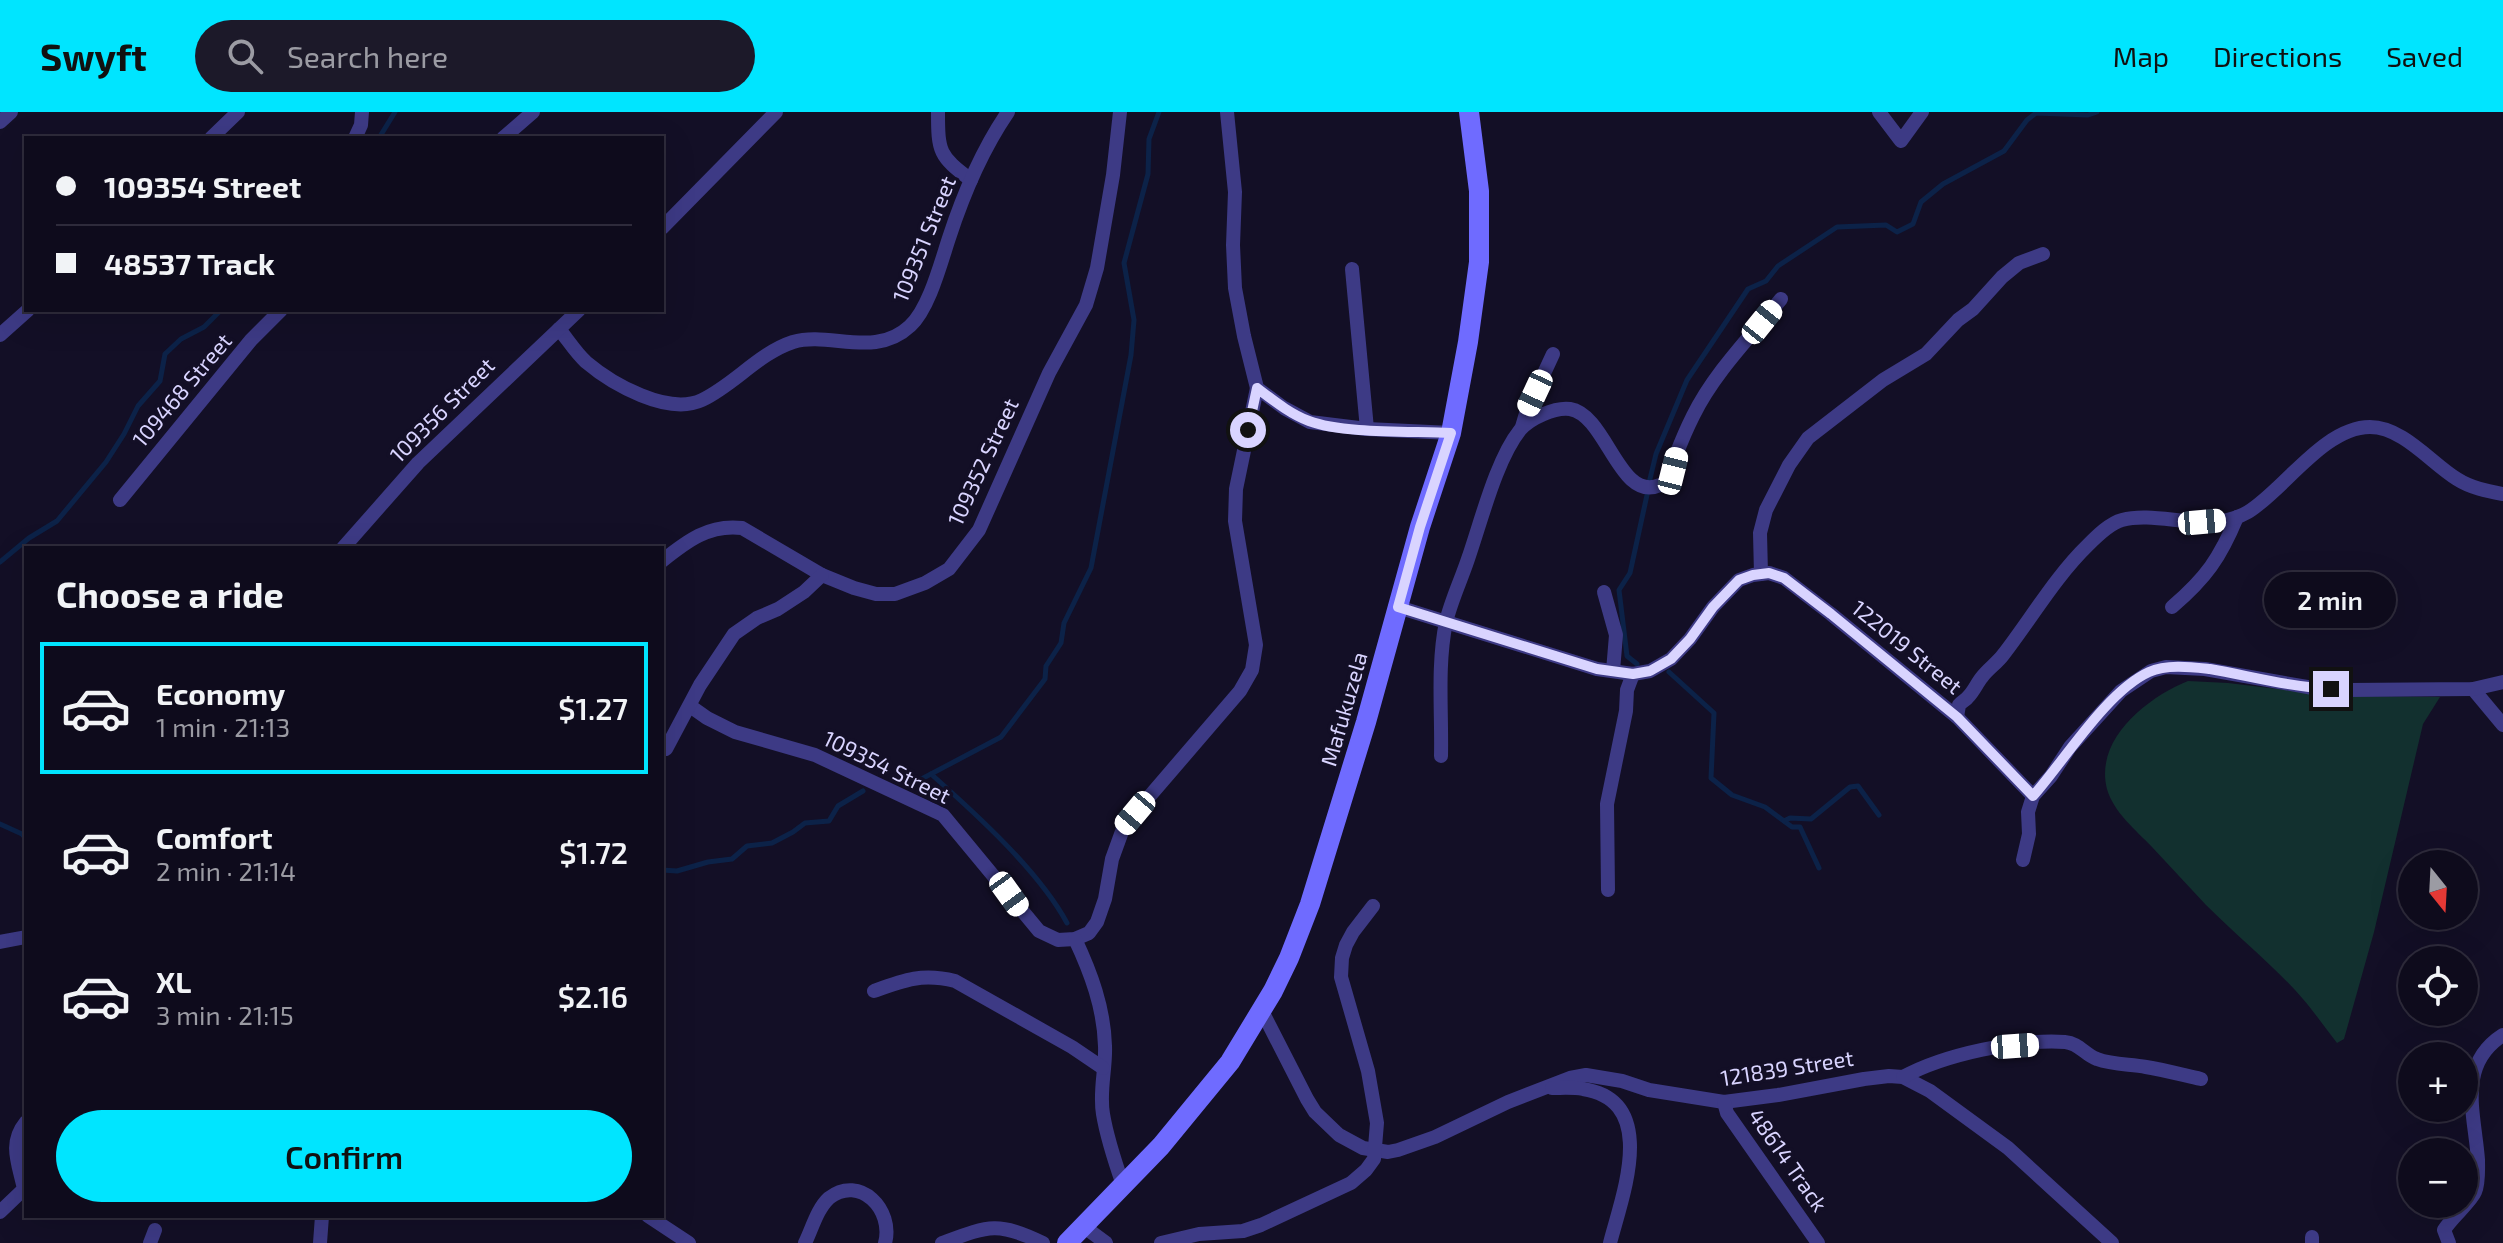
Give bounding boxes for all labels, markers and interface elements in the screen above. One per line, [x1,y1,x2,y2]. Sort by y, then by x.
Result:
search box [195,20,755,92]
text: Swyft [40,33,147,79]
icon: search [223,34,267,78]
text: Search here [287,38,448,74]
text: Map [2113,39,2169,73]
text: Directions [2213,39,2342,73]
text: Saved [2386,39,2463,73]
text: 109354 Street [104,168,301,204]
street label: 109351 Street [886,172,960,305]
text: 48537 Track [104,245,275,281]
car [1738,296,1786,348]
street label: 109468 Street [126,327,236,451]
street label: 109356 Street [384,352,499,467]
car [1514,366,1556,420]
street label: 109352 Street [941,394,1023,529]
route start [1230,412,1266,448]
car [1656,445,1690,497]
car [2177,508,2227,536]
text: Choose a ride [56,572,284,615]
callout: 2 min [2265,573,2397,629]
text: 2 min [2297,584,2363,615]
street label: 122019 Street [1847,594,1968,699]
street label: Mafukuzela [1314,649,1372,769]
route end [2313,671,2349,707]
icon: car [60,672,132,744]
text: Economy [156,675,285,711]
text: $1.27 [558,690,628,726]
text: 1 min · 21:13 [156,711,290,742]
street label: 109354 Street [820,724,955,808]
car [1110,787,1160,839]
icon: car [60,816,132,888]
text: Comfort [156,819,273,855]
text: $1.72 [559,834,628,870]
north arrow [2398,850,2478,930]
map controls [2398,850,2478,1218]
text: 2 min · 21:14 [156,855,296,886]
car [985,868,1033,920]
button: locate [2398,946,2478,1026]
icon: car [60,960,132,1032]
text: XL [156,963,191,999]
text: $2.16 [558,978,628,1014]
text: 3 min · 21:15 [156,999,294,1030]
car [1990,1032,2040,1060]
button: + [2398,1042,2478,1122]
street label: 121839 Street [1719,1044,1855,1090]
street label: 48614 Track [1744,1103,1834,1216]
button: Confirm [56,1110,632,1202]
button: − [2398,1138,2478,1218]

